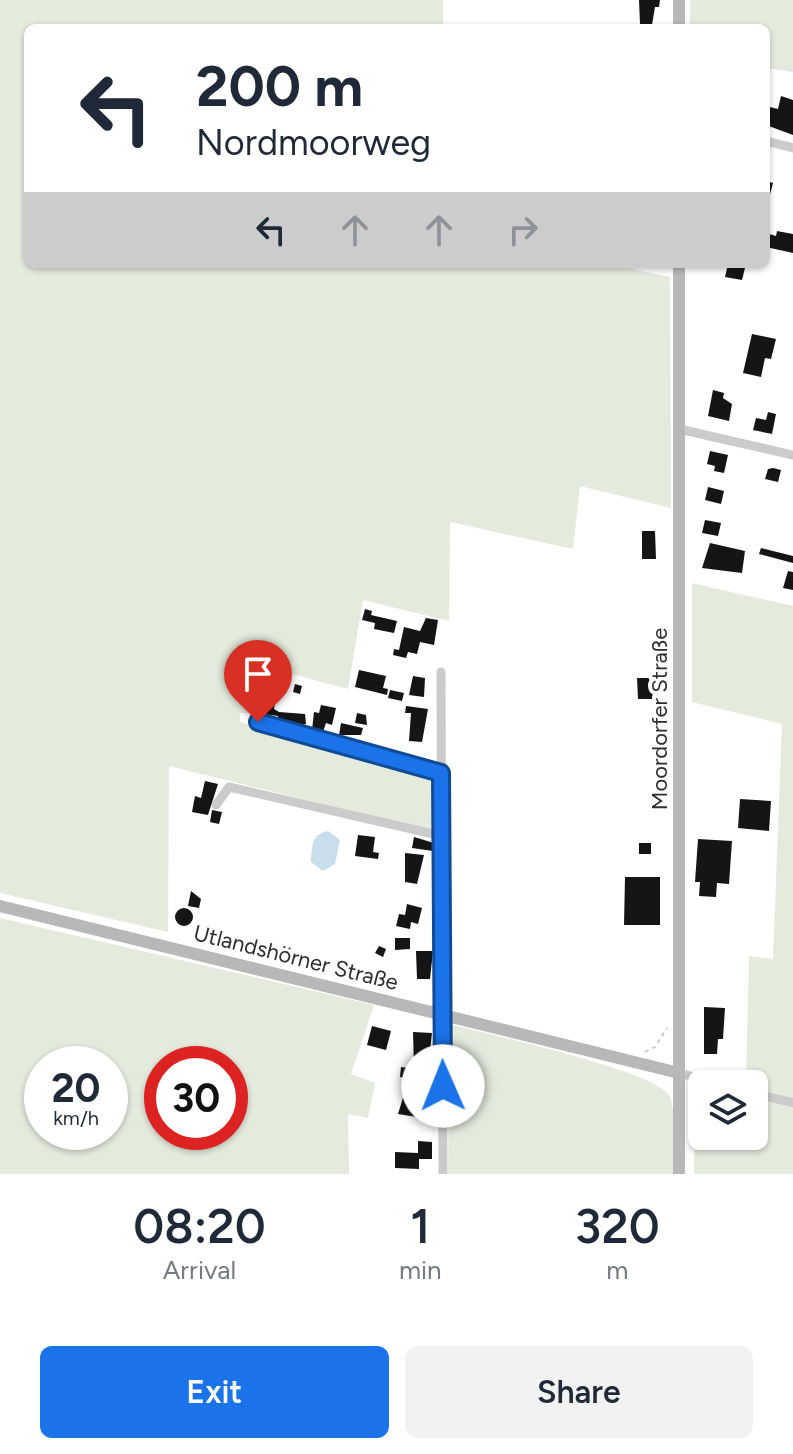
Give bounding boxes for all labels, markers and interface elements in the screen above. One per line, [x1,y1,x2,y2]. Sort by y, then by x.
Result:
text: 200 m [196,53,363,120]
icon: left [64,56,168,160]
text: Nordmoorweg [196,121,431,164]
icon: left [249,208,293,252]
icon: ahead [333,208,377,252]
icon: ahead [417,208,461,252]
icon: right [501,208,545,252]
street label: Moordorfer Straße [646,628,673,810]
pin [224,640,292,722]
icon: arrive [236,652,280,696]
street label: Utlandshörner Straße [191,919,401,996]
position arrow [401,1044,485,1128]
speed limit sign: 30 [144,1046,248,1150]
text: 20 [51,1064,101,1112]
map controls [688,1070,768,1150]
button: layers [688,1070,768,1150]
text: km/h [53,1106,99,1130]
text: 08:20 [133,1197,266,1255]
text: 1 [410,1197,430,1255]
text: 320 [575,1197,660,1255]
text: Arrival [163,1254,236,1286]
text: min [399,1254,442,1286]
text: m [606,1254,628,1286]
button: Exit [40,1346,389,1438]
button: Share [405,1346,753,1438]

